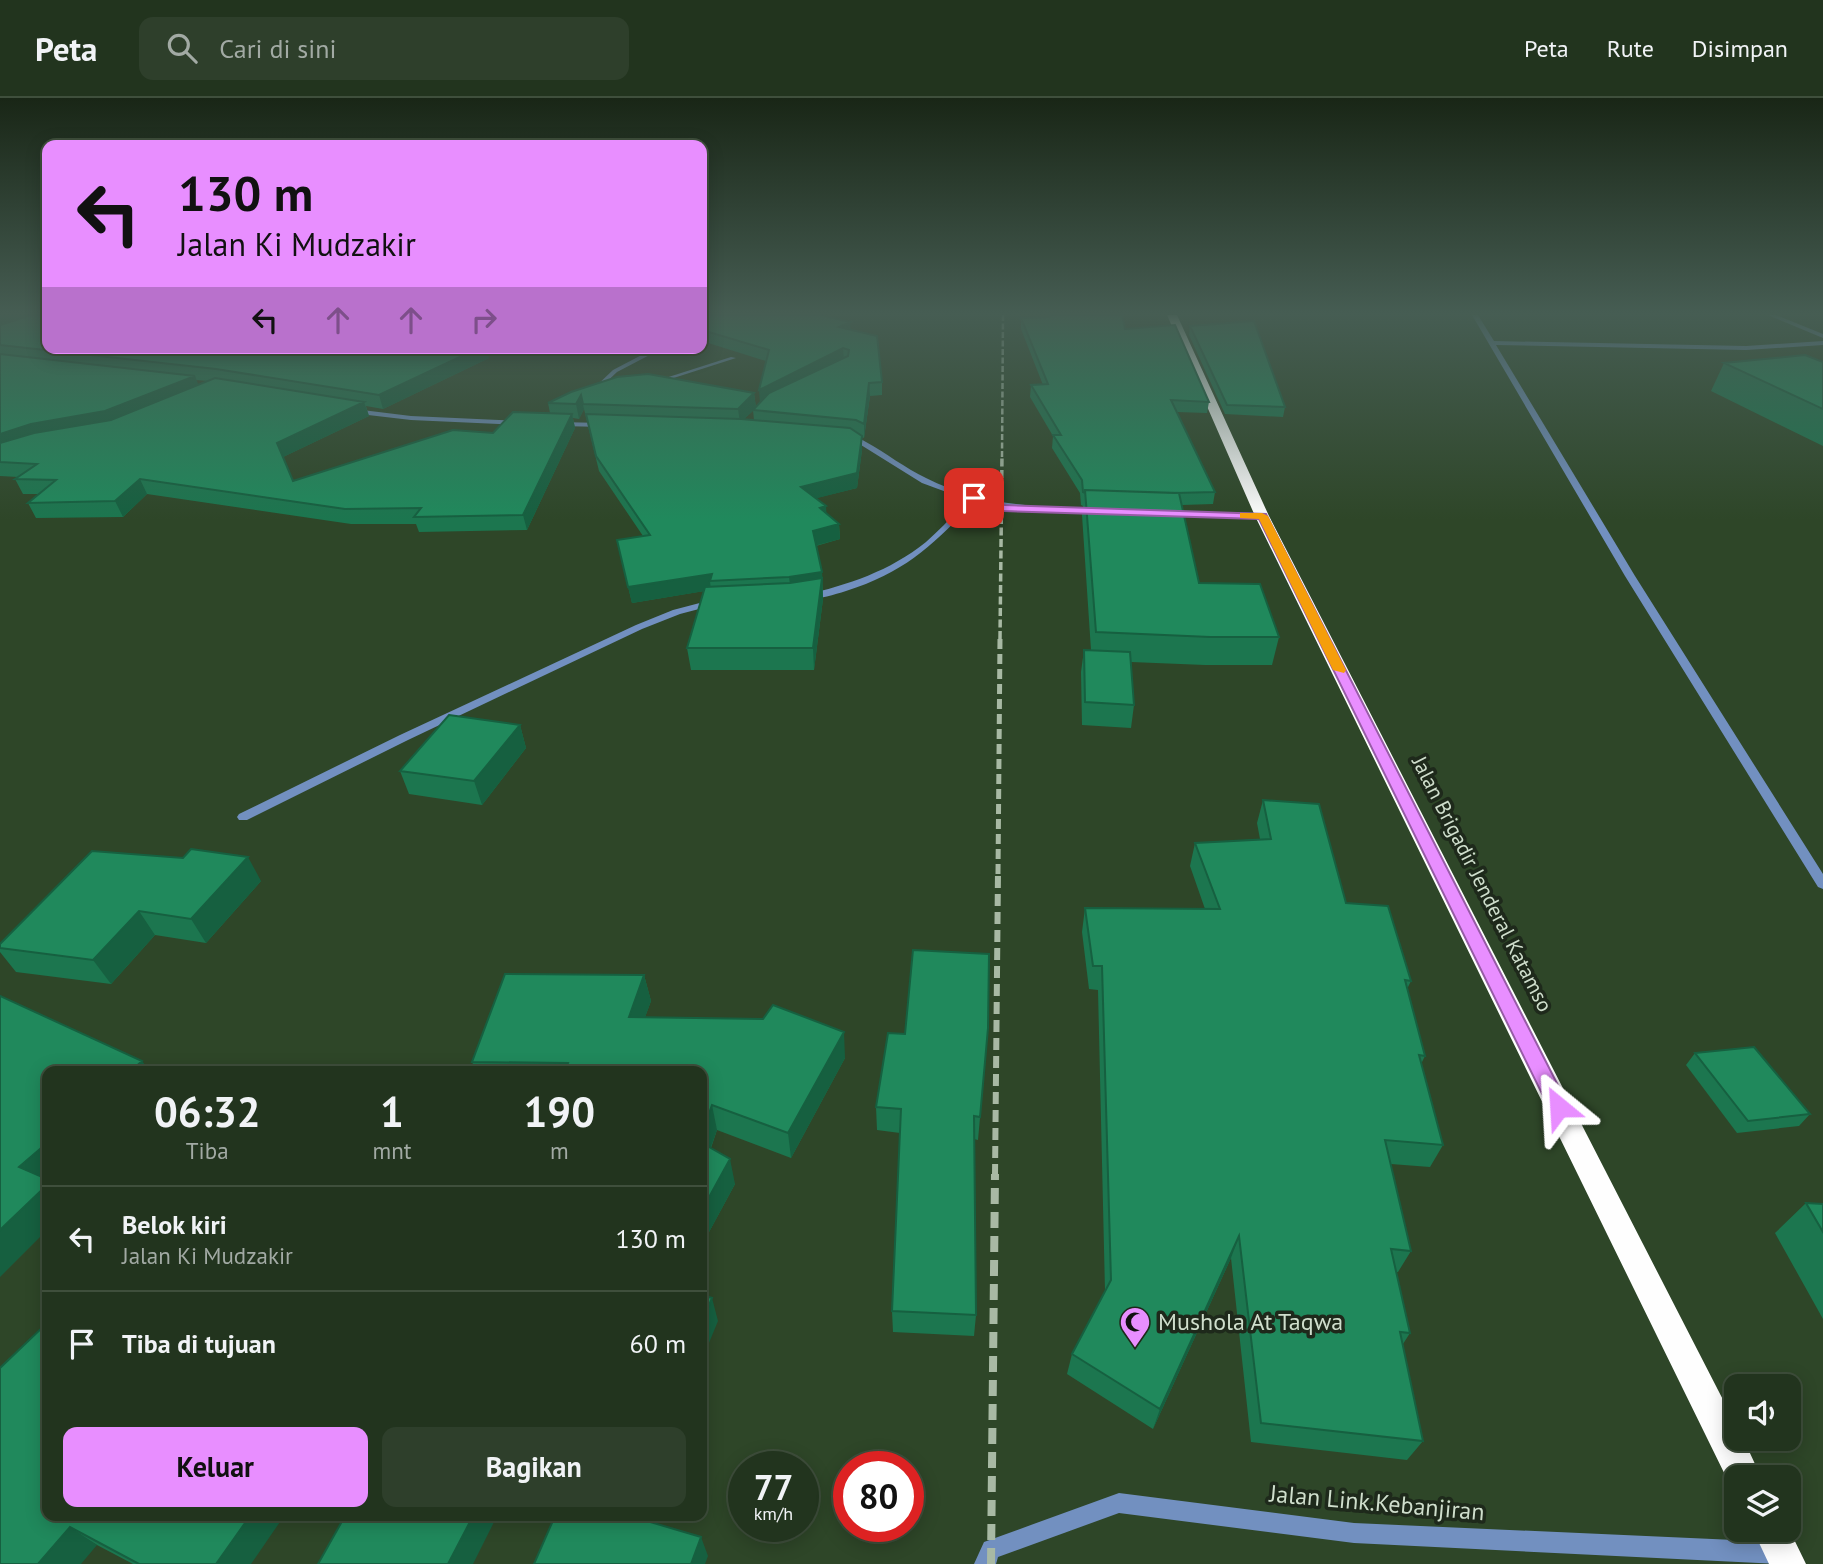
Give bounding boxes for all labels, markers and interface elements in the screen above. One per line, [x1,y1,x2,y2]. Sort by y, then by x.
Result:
search box [139,17,629,80]
text: Peta [35,27,97,70]
icon: search [163,29,201,67]
text: Cari di sini [219,32,336,65]
text: Peta [1524,33,1569,64]
text: Rute [1607,33,1654,64]
text: Disimpan [1692,33,1788,64]
text: 130 m [178,161,313,225]
icon: left [63,168,154,259]
text: Jalan Ki Mudzakir [178,223,416,265]
icon: left [246,301,284,339]
icon: ahead [319,301,357,339]
icon: ahead [392,301,430,339]
icon: right [465,301,503,339]
pin [944,468,1004,528]
icon: arrive [955,479,993,517]
street label: Jalan Brigadir Jenderal Katamso [1406,750,1559,1016]
position arrow [1522,1070,1596,1144]
text: 06:32 [154,1084,261,1139]
text: 1 [380,1084,404,1139]
text: 190 [524,1084,595,1139]
text: Tiba [186,1136,229,1165]
text: mnt [373,1136,412,1165]
text: m [550,1136,569,1165]
text: Belok kiri [122,1208,227,1241]
icon: left [63,1220,101,1258]
text: 130 m [615,1222,686,1255]
text: Jalan Ki Mudzakir [122,1241,293,1270]
mosque icon: Mushola At Taqwa [1118,1305,1152,1349]
place label: Mushola At Taqwa [1158,1306,1343,1337]
icon: arrive [63,1325,101,1363]
text: Tiba di tujuan [122,1327,276,1360]
text: 60 m [630,1327,686,1360]
map controls [1724,1374,1801,1542]
button: sound [1724,1374,1801,1451]
button: Keluar [63,1427,368,1507]
button: Bagikan [382,1427,686,1507]
speed limit sign: 80 [833,1451,924,1542]
text: 77 [754,1464,793,1510]
button: layers [1724,1465,1801,1542]
street label: Jalan Link.Kebanjiran [1267,1478,1486,1527]
text: km/h [754,1502,793,1525]

